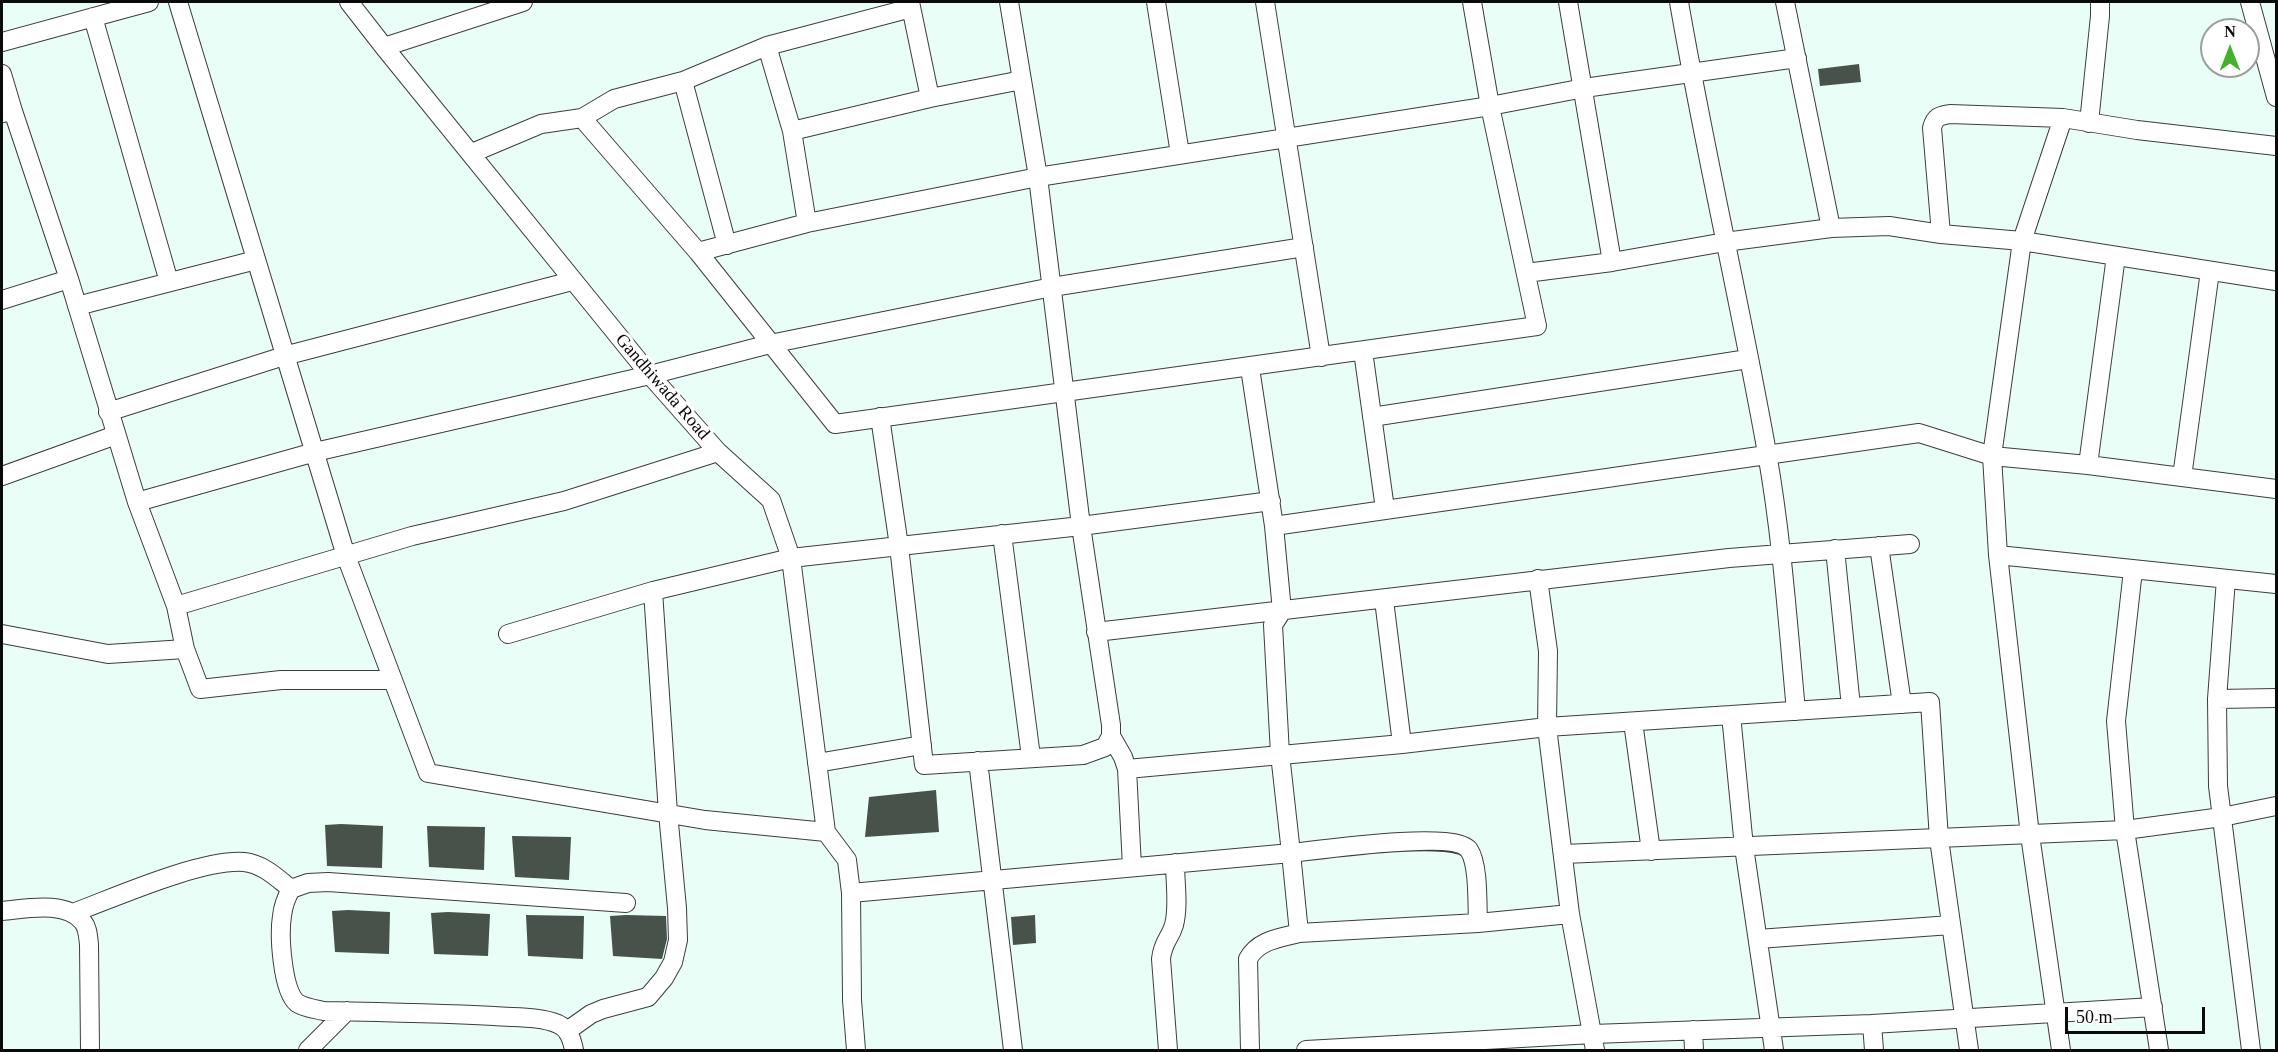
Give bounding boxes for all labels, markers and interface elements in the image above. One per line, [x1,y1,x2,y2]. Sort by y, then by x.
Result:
north arrow [2200,18,2260,78]
text: N [2224,23,2236,40]
street label: Gandhiwada Road [610,330,714,444]
scale bar [2068,995,2208,1033]
text: 50 m [2076,1007,2113,1027]

